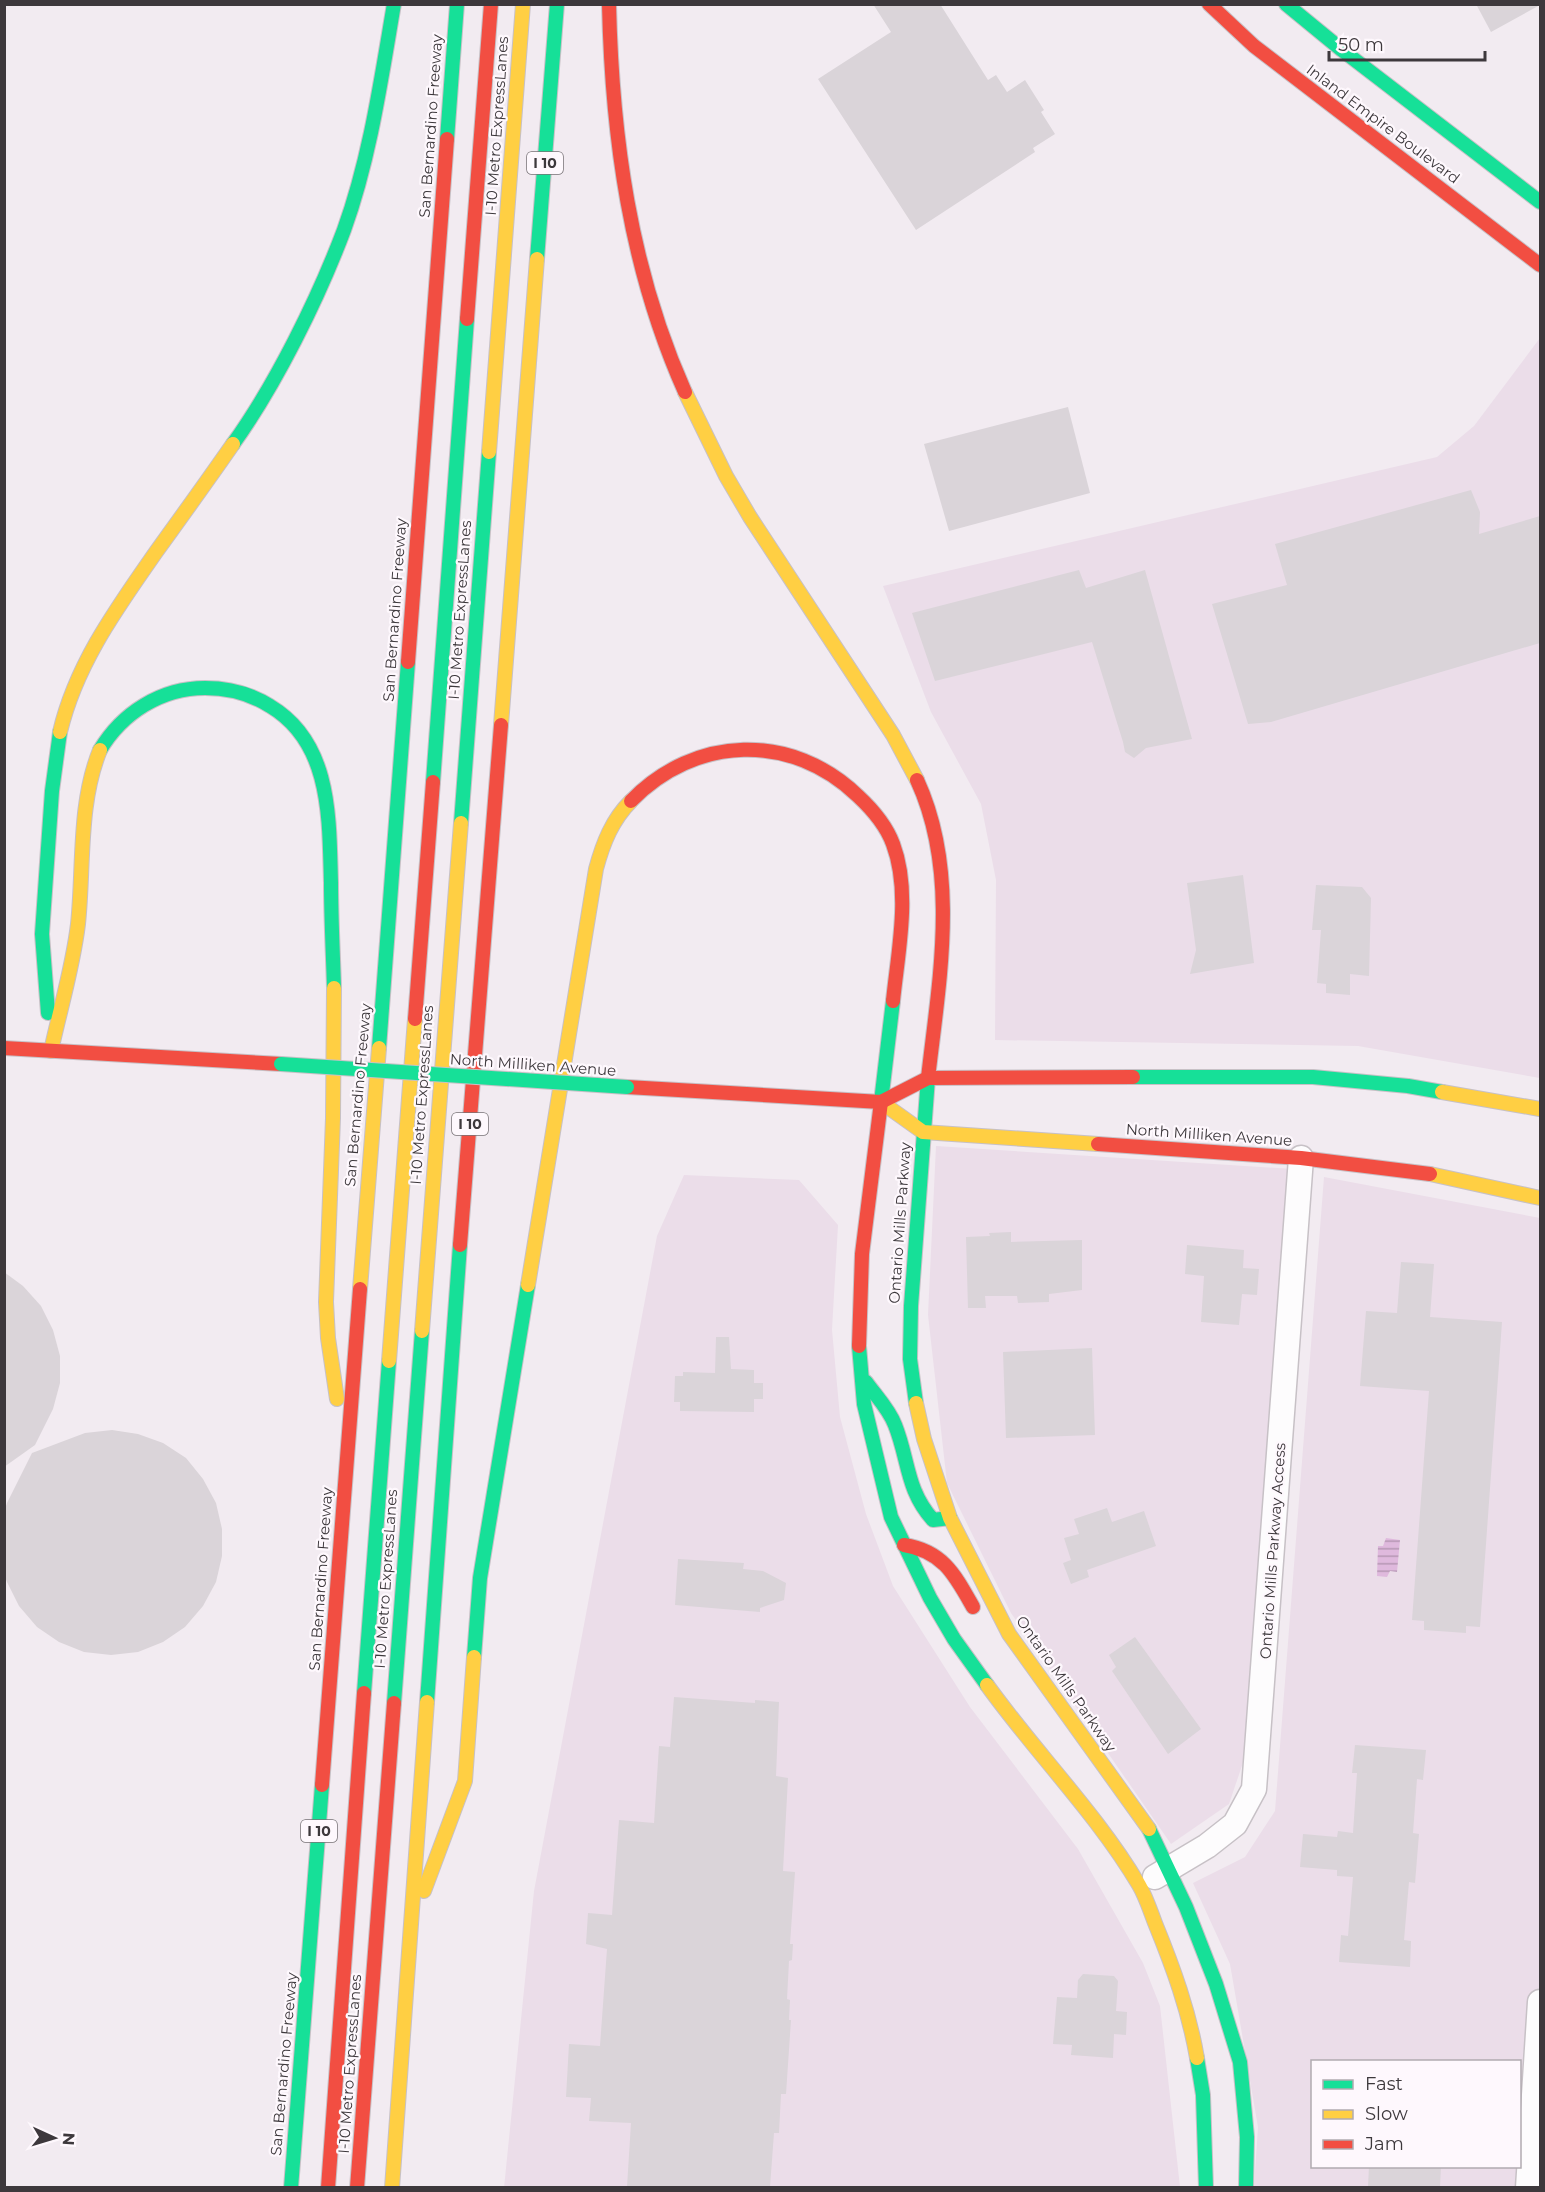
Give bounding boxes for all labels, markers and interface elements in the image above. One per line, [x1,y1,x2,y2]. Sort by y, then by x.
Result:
scale bar [1329,24,1485,62]
street label: San Bernardino Freeway [415,33,446,218]
text: 50 m [1338,34,1384,56]
street label: I-10 Metro ExpressLanes [481,36,512,216]
street label: Inland Empire Boulevard [1303,60,1464,188]
road number: I 10 [527,152,563,174]
street label: San Bernardino Freeway [379,517,410,702]
street label: I-10 Metro ExpressLanes [444,520,475,700]
street label: San Bernardino Freeway [340,1002,375,1187]
street label: I-10 Metro ExpressLanes [406,1005,437,1185]
street label: North Milliken Avenue [449,1049,617,1080]
road number: I 10 [452,1113,488,1135]
street label: North Milliken Avenue [1125,1119,1293,1150]
street label: Ontario Mills Parkway [884,1141,915,1304]
street label: Ontario Mills Parkway Access [1255,1442,1290,1660]
street label: San Bernardino Freeway [305,1486,336,1671]
street label: I-10 Metro ExpressLanes [370,1489,401,1669]
street label: Ontario Mills Parkway [1012,1612,1121,1756]
road number: I 10 [301,1820,337,1842]
street label: San Bernardino Freeway [266,1971,301,2156]
street label: I-10 Metro ExpressLanes [334,1974,365,2154]
legend [1311,2060,1521,2168]
text: Fast [1365,2073,1403,2095]
text: Slow [1365,2103,1408,2125]
north arrow [24,2108,84,2168]
text: N [59,2132,78,2146]
text: Jam [1364,2133,1404,2155]

